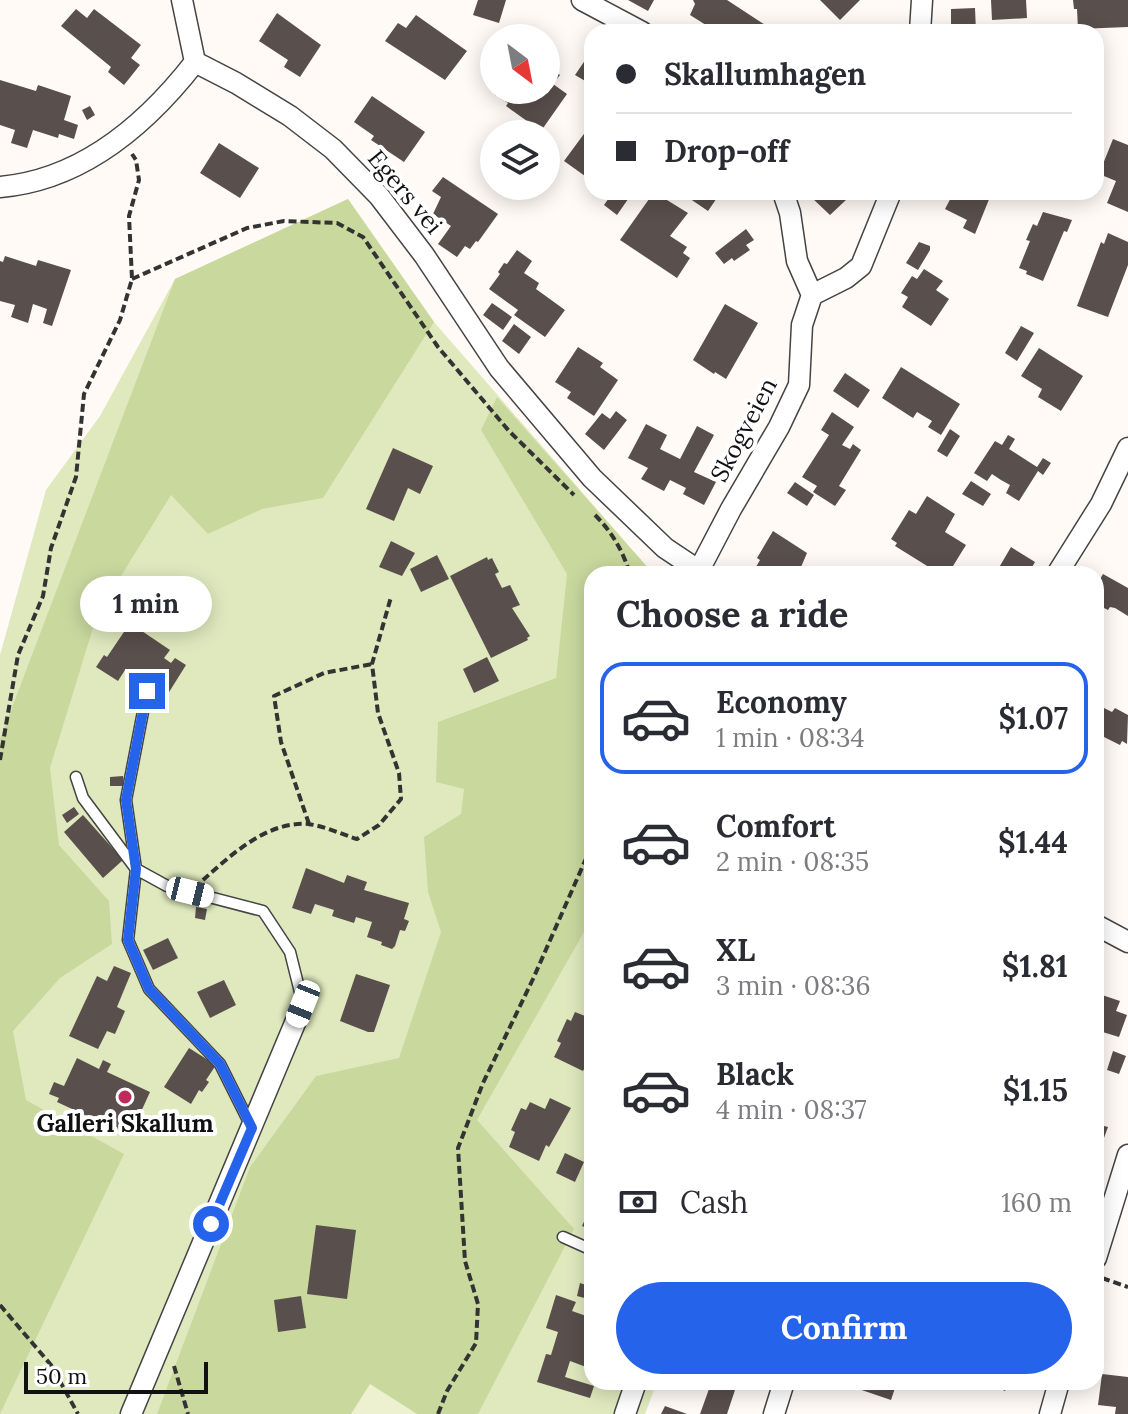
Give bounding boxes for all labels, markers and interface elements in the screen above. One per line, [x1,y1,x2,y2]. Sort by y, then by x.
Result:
north arrow [480,24,560,104]
map controls [480,24,560,200]
text: Skallumhagen [664,55,866,93]
button: layers [480,120,560,200]
text: Drop-off [664,132,789,170]
street label: Egers vei [361,143,450,240]
street label: Skogveien [703,372,784,487]
callout: 1 min [81,575,213,631]
text: 1 min [113,587,179,620]
text: Choose a ride [616,591,848,637]
route end [129,673,165,709]
icon: car [620,682,692,754]
text: Economy [716,683,847,721]
text: $1.07 [998,699,1068,737]
text: 1 min · 08:34 [716,721,865,754]
icon: car [620,806,692,878]
text: Comfort [716,807,836,845]
text: $1.44 [998,823,1068,861]
text: 2 min · 08:35 [716,845,869,878]
car [164,875,216,909]
icon: car [620,930,692,1002]
text: XL [716,931,755,969]
text: $1.81 [1002,947,1068,985]
text: 3 min · 08:36 [716,969,871,1002]
car [283,977,323,1031]
icon: car [620,1054,692,1126]
text: Black [716,1055,794,1093]
text: $1.15 [1003,1071,1068,1109]
marker: Galleri Skallum [116,1088,134,1106]
text: 4 min · 08:37 [716,1093,867,1126]
place label: Galleri Skallum [36,1108,214,1139]
icon: cash [616,1180,660,1224]
text: Cash [680,1183,748,1221]
text: 160 m [1001,1186,1072,1219]
route start [193,1206,229,1242]
button: Confirm [616,1282,1072,1374]
scale bar [24,1358,208,1394]
text: 50 m [36,1362,87,1390]

